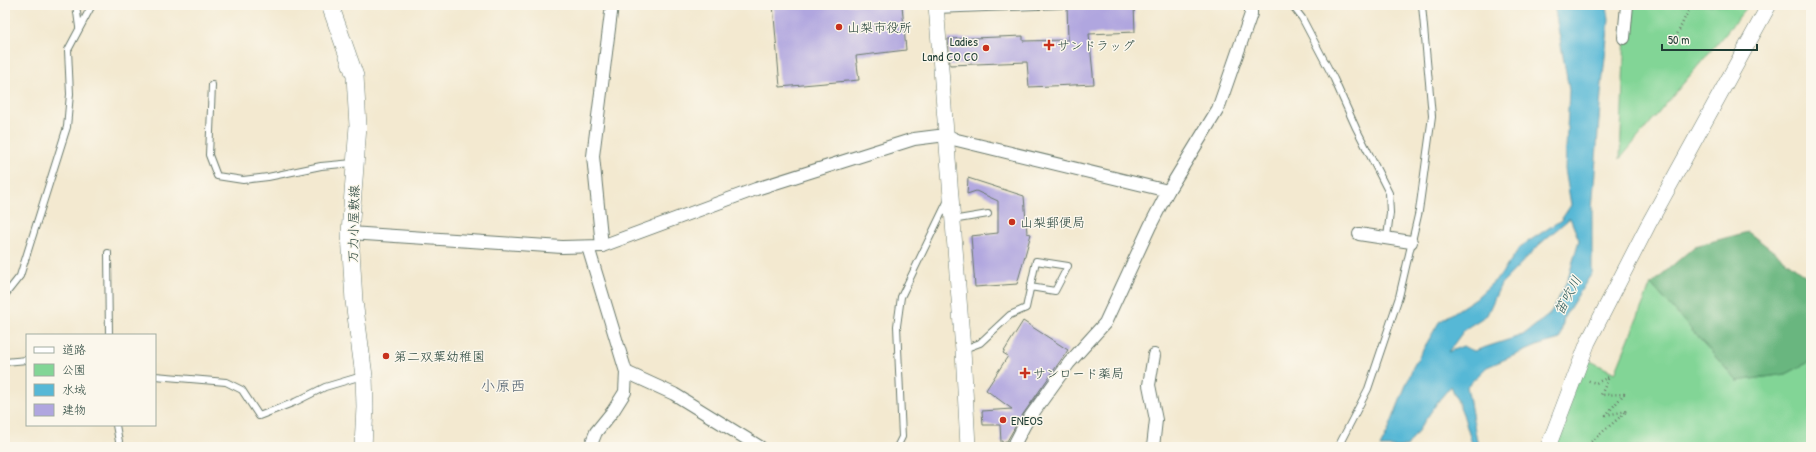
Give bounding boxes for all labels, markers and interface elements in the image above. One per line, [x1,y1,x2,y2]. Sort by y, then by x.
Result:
place label: 山梨市役所 [847,18,912,36]
marker: 山梨市役所 [834,22,844,32]
scale bar [1662,26,1757,52]
text: 50 m [1668,31,1689,48]
place label: Ladies Land CO CO [922,32,978,65]
place label: サンドラッグ [1057,36,1135,54]
marker: サンドラッグ [1044,40,1054,50]
marker: Ladies Land CO CO [981,43,991,53]
street label: 万力小屋敷線 [343,184,363,263]
place label: 山梨郵便局 [1020,213,1085,231]
marker: 山梨郵便局 [1007,217,1017,227]
water label: 笛吹川 [1549,272,1585,318]
legend [26,334,156,426]
text: 道路 [62,341,86,358]
place label: 第二双葉幼稚園 [394,347,485,365]
marker: 第二双葉幼稚園 [381,351,391,361]
text: 公園 [62,361,86,378]
place label: サンロード薬局 [1033,364,1124,382]
marker: サンロード薬局 [1020,368,1030,378]
district label: 小原西 [480,375,526,396]
text: 水域 [62,381,86,398]
text: 建物 [62,401,86,418]
place label: ENEOS [1011,411,1043,429]
marker: ENEOS [998,415,1008,425]

